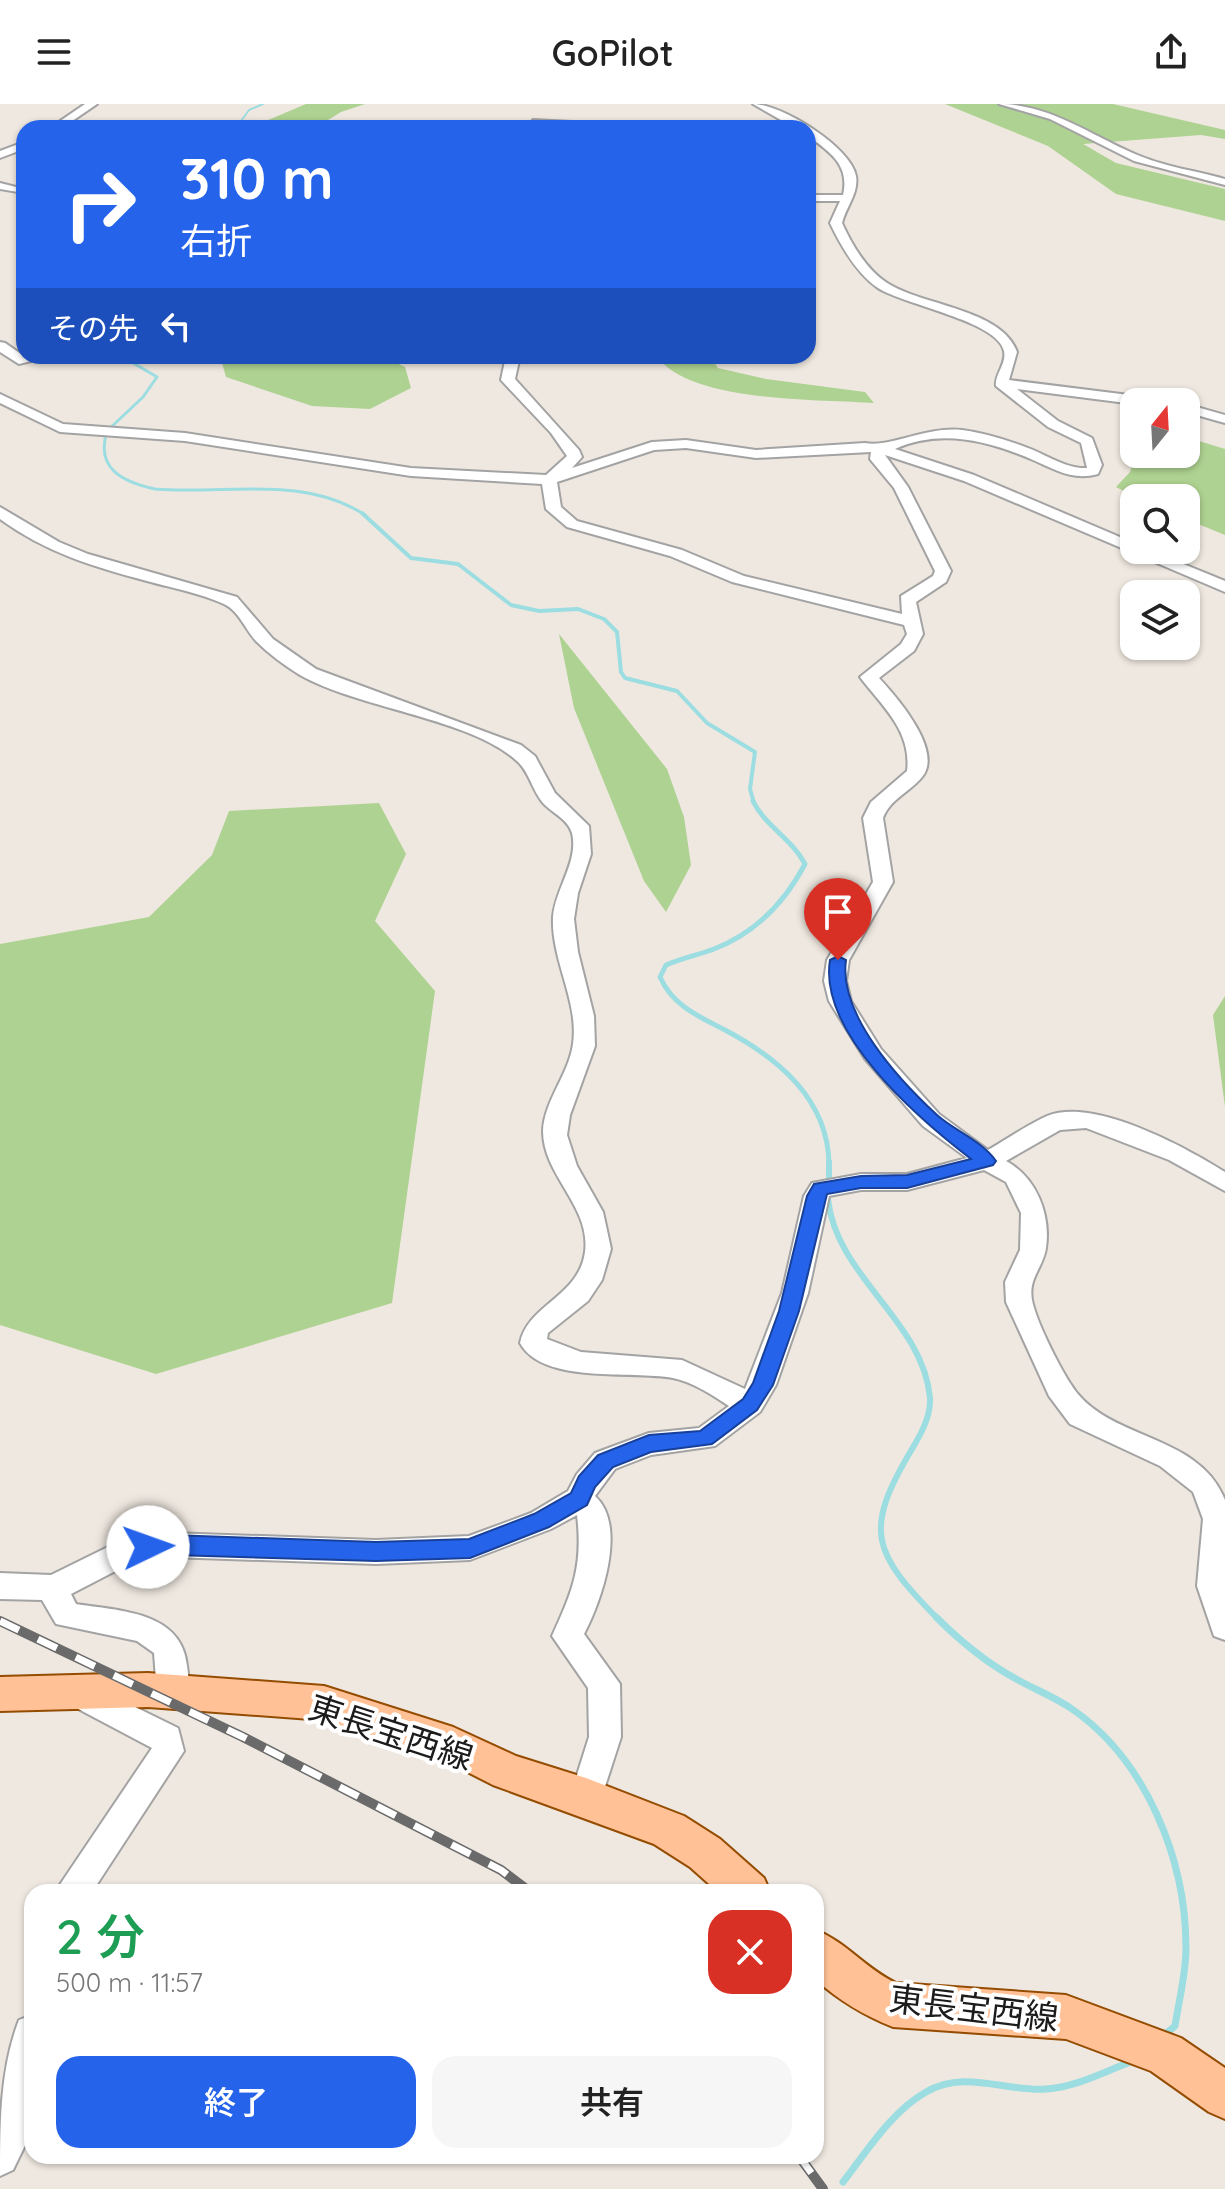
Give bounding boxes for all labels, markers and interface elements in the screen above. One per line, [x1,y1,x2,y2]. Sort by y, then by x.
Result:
icon: menu [32,30,76,74]
text: GoPilot [551,30,674,75]
icon: share [1149,30,1193,74]
text: 310 m [180,143,334,213]
icon: right [48,152,152,256]
text: 右折 [180,218,252,263]
icon: left [154,304,198,348]
text: その先 [48,309,138,347]
north arrow [1120,388,1200,468]
map controls [1120,388,1200,660]
button: search [1120,484,1200,564]
button: layers [1120,580,1200,660]
pin [804,878,872,960]
icon: arrive [816,890,860,934]
position arrow [106,1505,190,1589]
street label: 東長宝西線 [304,1685,478,1779]
text: 2 分 [56,1906,144,1966]
button: close [708,1910,792,1994]
text: 500 m · 11:57 [56,1966,203,1999]
street label: 東長宝西線 [887,1976,1061,2040]
button: 終了 [56,2056,416,2148]
button: 共有 [432,2056,792,2148]

